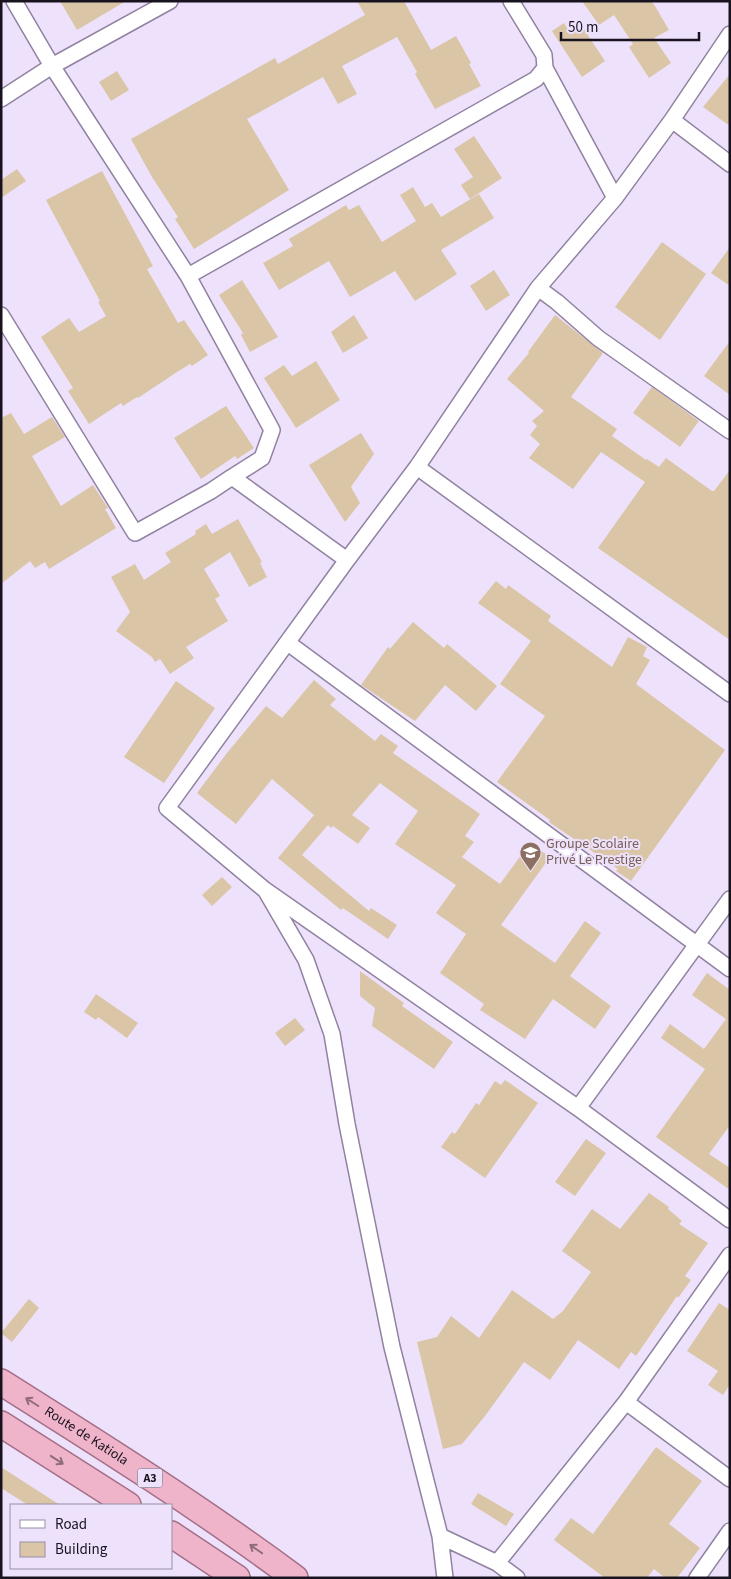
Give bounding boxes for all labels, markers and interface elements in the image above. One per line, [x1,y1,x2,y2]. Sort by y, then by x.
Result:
scale bar [561,10,698,42]
text: 50 m [568,17,598,38]
place label: Groupe Scolaire Privé Le Prestige [546,834,642,870]
school or university icon: Groupe Scolaire Privé Le Prestige [518,840,542,871]
one-way arrow [26,1396,40,1406]
street label: Route de Katiola [40,1402,132,1470]
one-way arrow [50,1455,64,1465]
road number: A3 [138,1469,162,1488]
legend [10,1504,172,1569]
text: Road [55,1514,87,1535]
text: Building [55,1539,108,1560]
one-way arrow [249,1544,263,1554]

